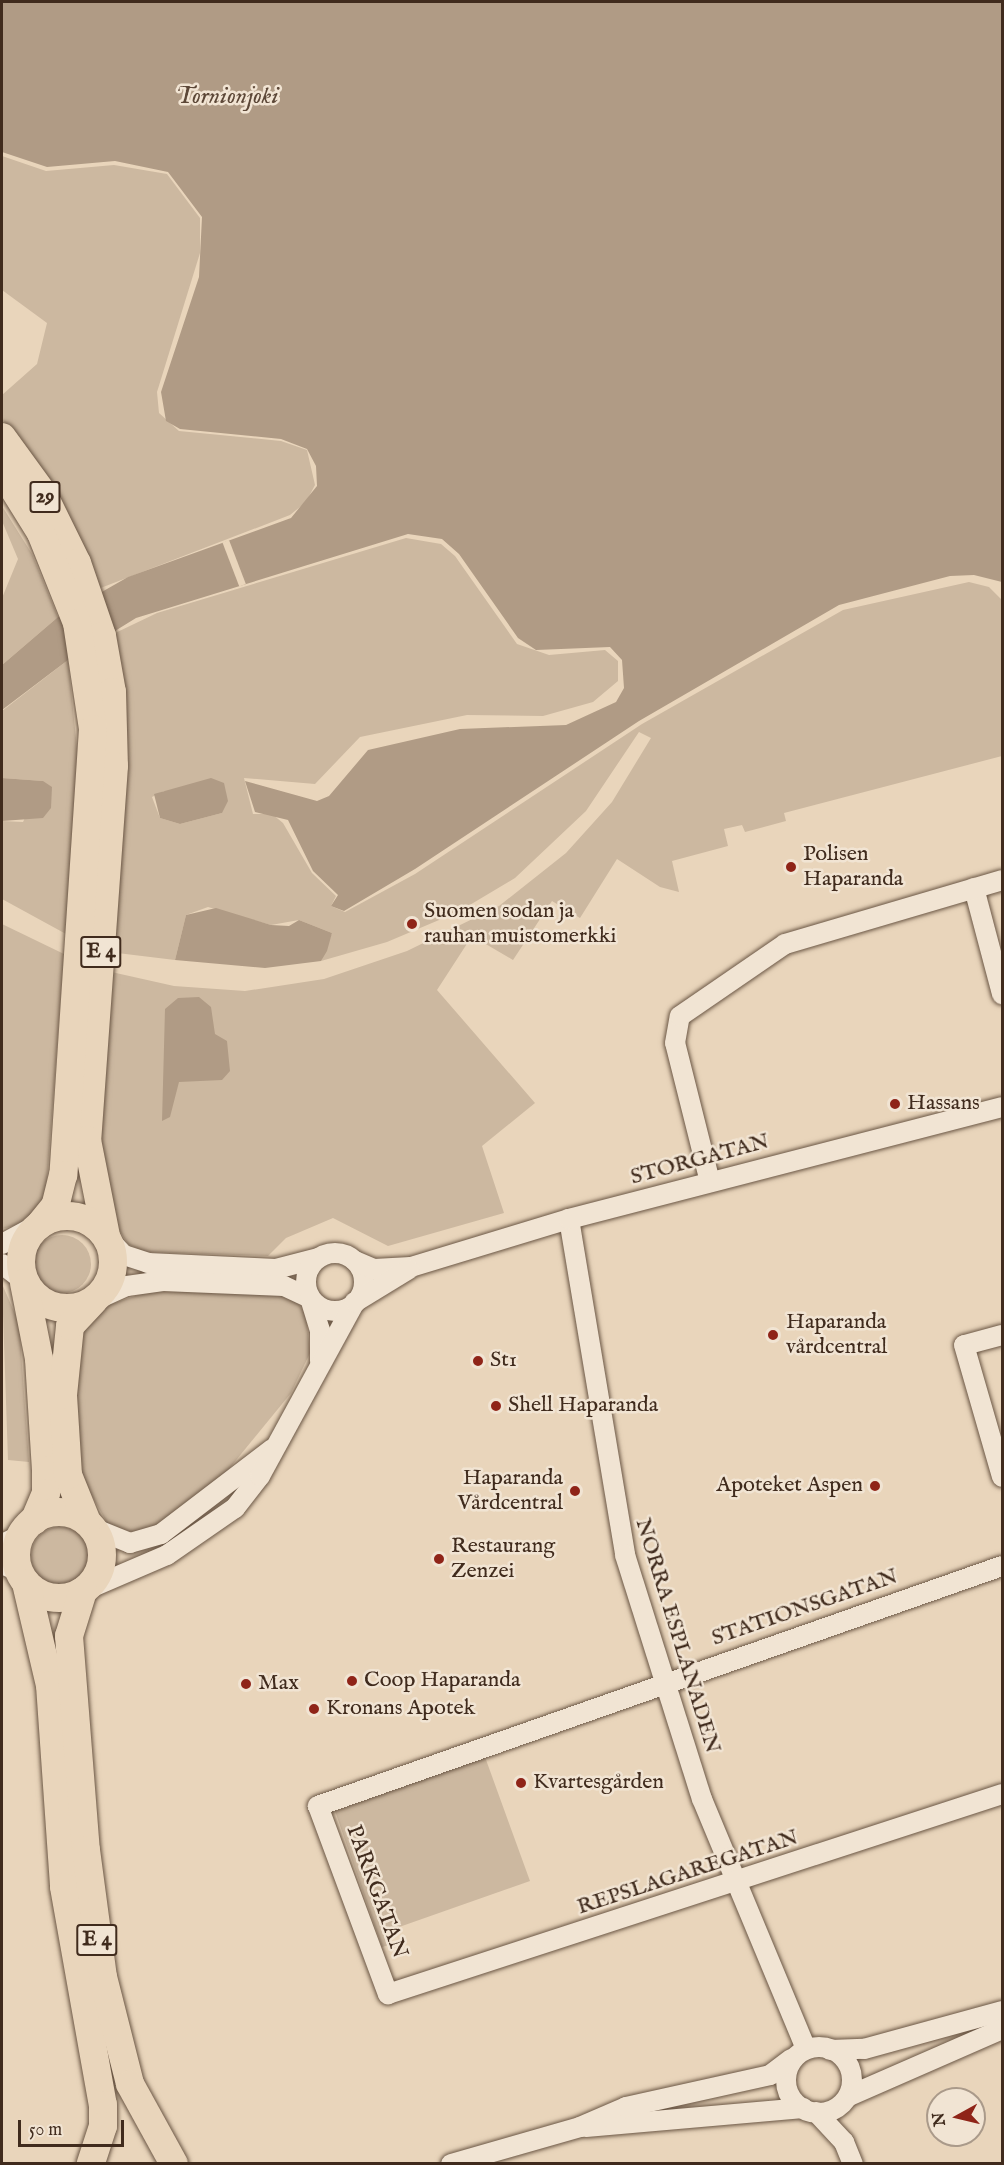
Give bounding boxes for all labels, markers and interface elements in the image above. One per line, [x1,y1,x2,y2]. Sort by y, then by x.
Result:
water label: Tornionjoki [176,83,278,111]
road number: 29 [28,479,62,515]
place label: Polisen Haparanda [803,841,903,892]
marker: Polisen Haparanda [784,860,798,874]
place label: Suomen sodan ja rauhan muistomerkki [424,898,616,950]
marker: Suomen sodan ja rauhan muistomerkki [405,917,419,931]
road number: E 4 [80,934,122,970]
place label: Hassans [907,1091,980,1117]
marker: Hassans [888,1097,902,1111]
street label: STORGATAN [628,1129,772,1191]
place label: Haparanda vårdcentral [786,1309,887,1360]
marker: Haparanda vårdcentral [764,1326,782,1344]
place label: St1 [490,1348,517,1374]
marker: St1 [471,1354,485,1368]
place label: Shell Haparanda [508,1393,658,1419]
marker: Shell Haparanda [489,1399,503,1413]
place label: Haparanda Vårdcentral [457,1465,563,1516]
place label: Apoteket Aspen [716,1473,863,1499]
marker: Apoteket Aspen [868,1479,882,1493]
marker: Haparanda Vårdcentral [568,1484,582,1498]
street label: NORRA ESPLANADEN [629,1515,725,1757]
place label: Restaurang Zenzei [451,1533,555,1585]
marker: Restaurang Zenzei [432,1552,446,1566]
street label: STATIONSGATAN [708,1564,902,1652]
place label: Coop Haparanda [364,1668,521,1694]
place label: Max [258,1671,299,1697]
marker: Coop Haparanda [345,1674,359,1688]
marker: Max [239,1677,253,1691]
place label: Kronans Apotek [326,1696,475,1722]
marker: Kronans Apotek [307,1702,321,1716]
place label: Kvartesgården [533,1770,664,1796]
marker: Kvartesgården [514,1776,528,1790]
street label: PARKGATAN [340,1822,412,1962]
street label: REPSLAGAREGATAN [574,1825,802,1921]
road number: E 4 [76,1922,118,1958]
north arrow [926,2087,986,2147]
scale bar [21,2108,128,2146]
text: N [929,2111,951,2127]
text: 50 m [29,2119,62,2142]

